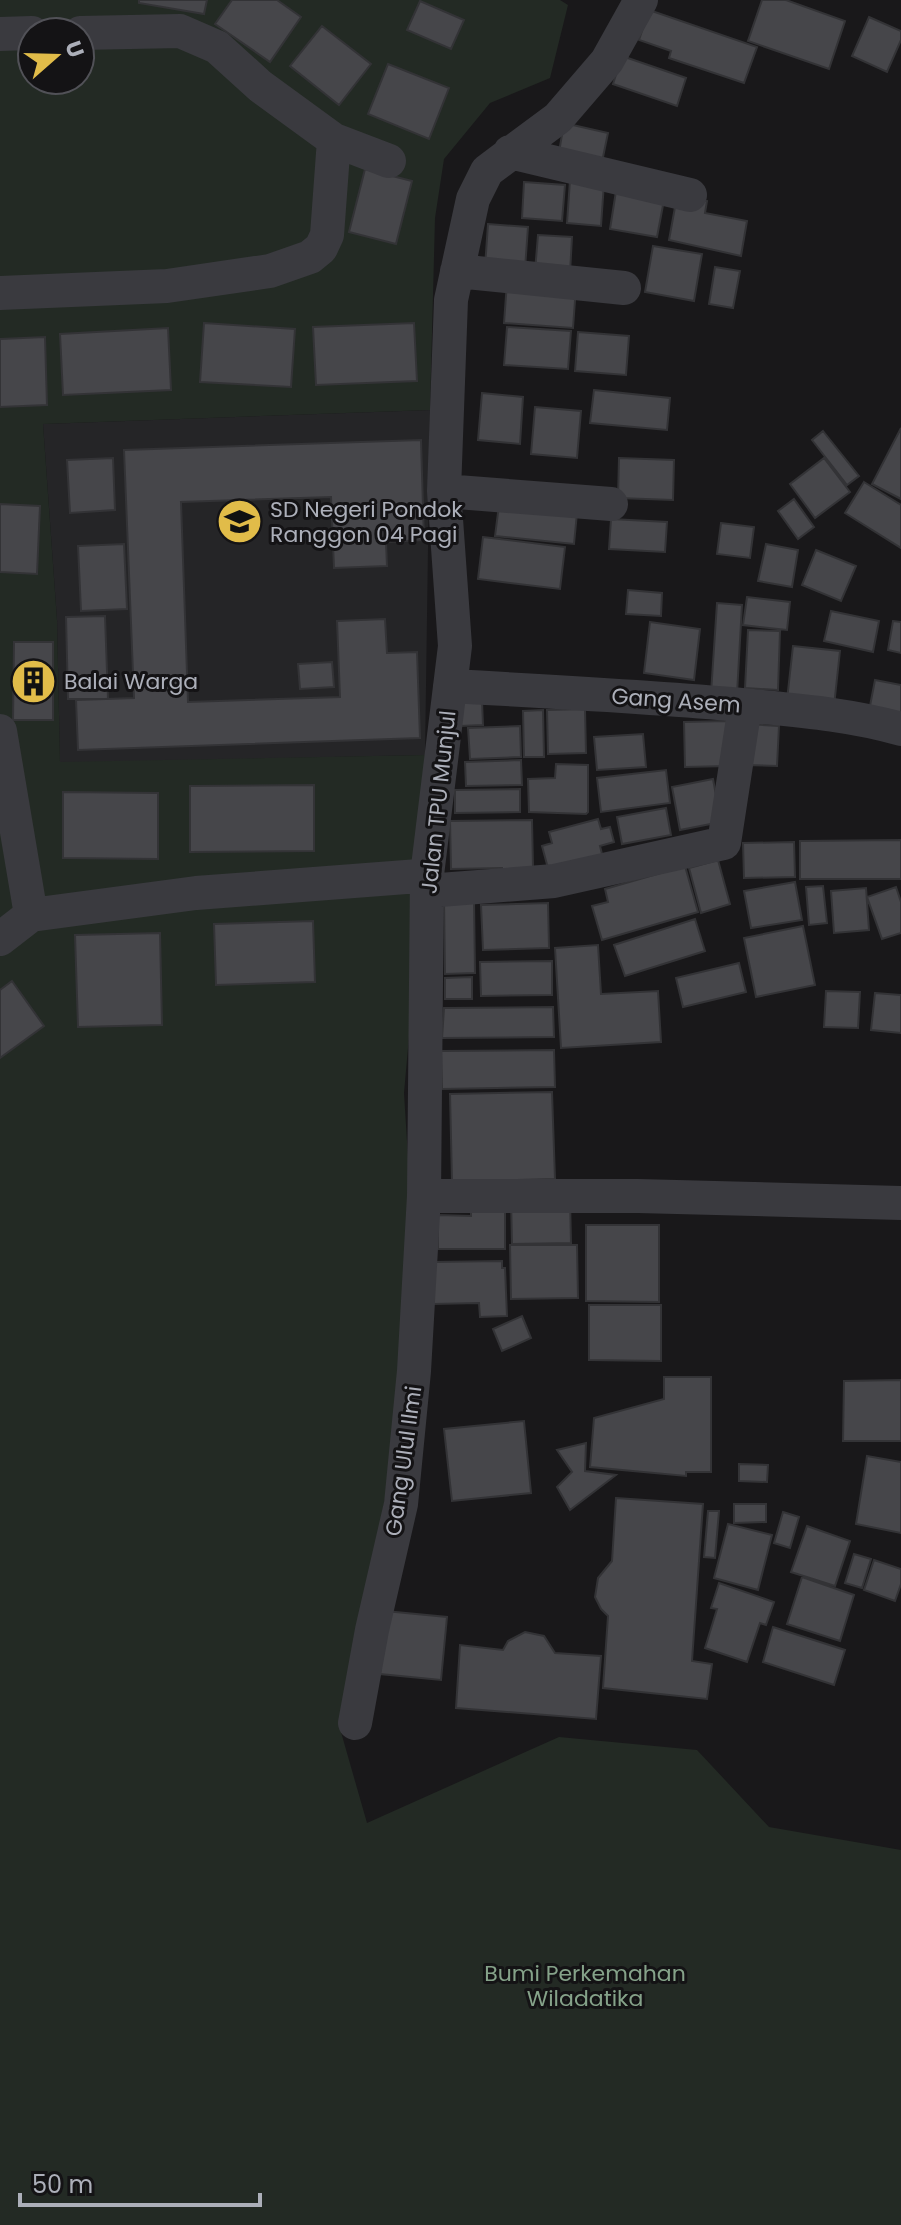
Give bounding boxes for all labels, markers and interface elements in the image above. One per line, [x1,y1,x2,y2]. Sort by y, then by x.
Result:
north arrow [16,16,96,96]
text: U [57,37,92,62]
place label: SD Negeri Pondok Ranggon 04 Pagi [270,494,463,550]
school or university icon: SD Negeri Pondok Ranggon 04 Pagi [215,498,263,546]
building icon: Balai Warga [9,657,57,705]
place label: Balai Warga [64,666,198,697]
street label: Gang Asem [610,681,742,720]
street label: Jalan TPU Munjul [413,709,464,895]
street label: Gang Ulul Ilmi [378,1384,429,1538]
park label: Bumi Perkemahan Wiladatika [484,1958,686,2014]
scale bar [20,2157,260,2207]
text: 50 m [32,2168,93,2201]

